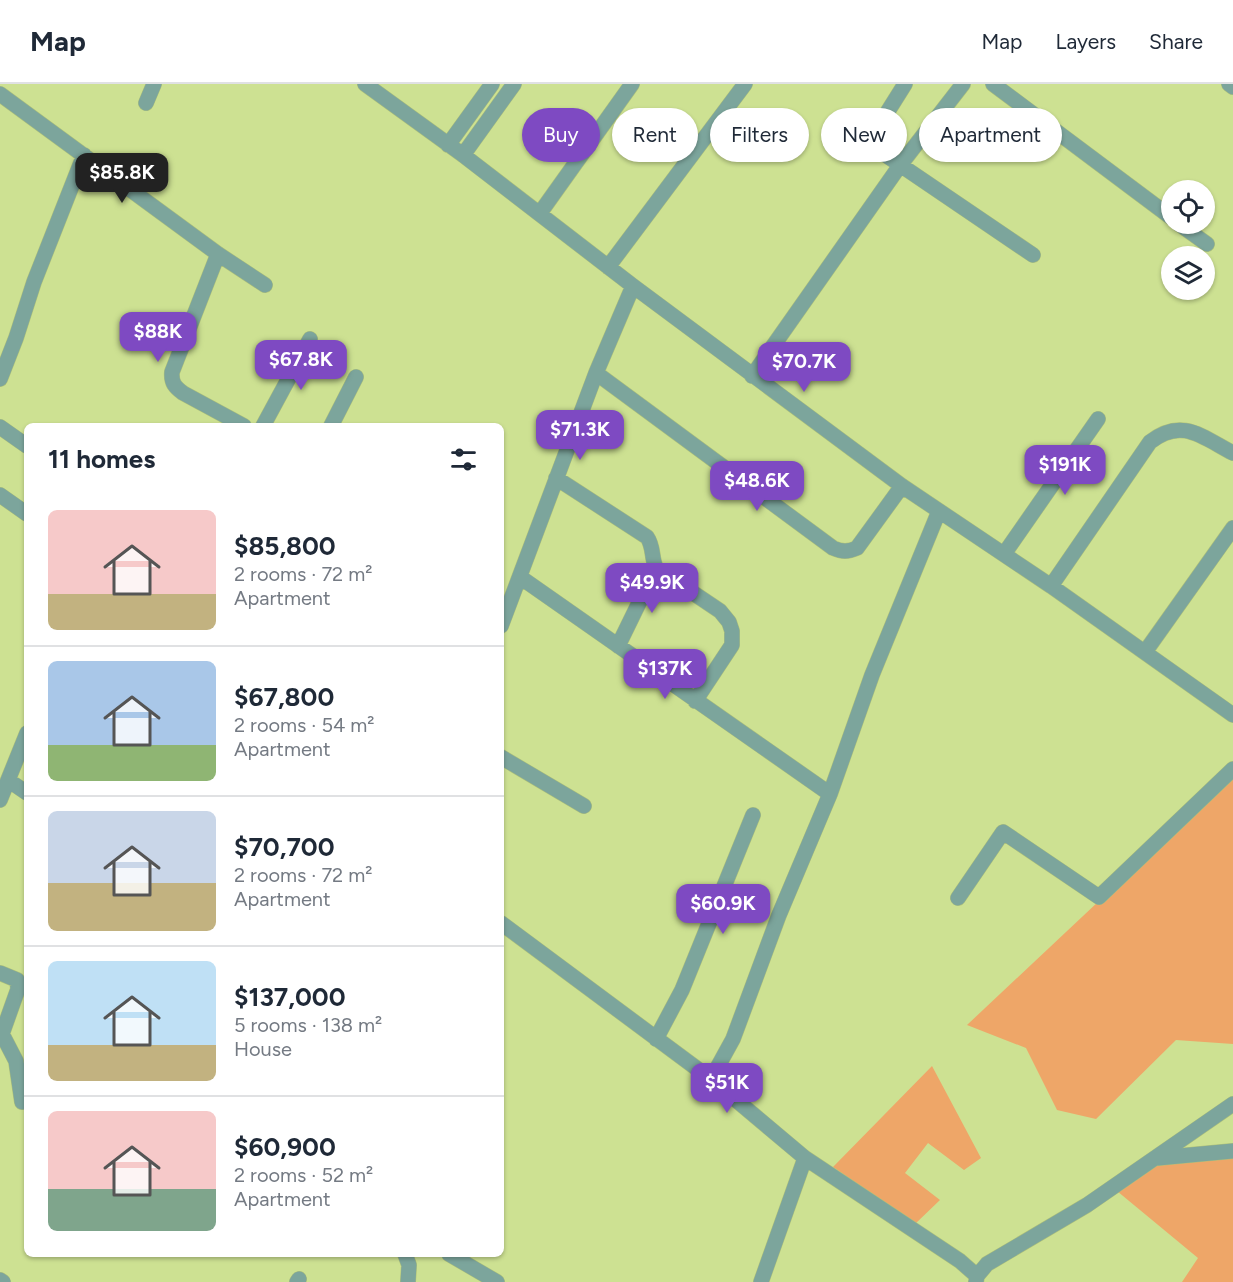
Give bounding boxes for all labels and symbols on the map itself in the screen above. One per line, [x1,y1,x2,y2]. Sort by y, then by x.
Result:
pin: $85.8K [73,153,171,204]
pin: $88K [122,312,194,363]
pin: $67.8K [252,340,350,391]
pin: $70.7K [755,342,853,393]
pin: $71.3K [531,410,629,461]
pin: $191K [1023,445,1107,496]
pin: $48.6K [708,461,806,512]
pin: $49.9K [603,563,701,614]
pin: $137K [623,649,707,700]
pin: $60.9K [674,884,772,935]
pin: $51K [691,1063,763,1114]

